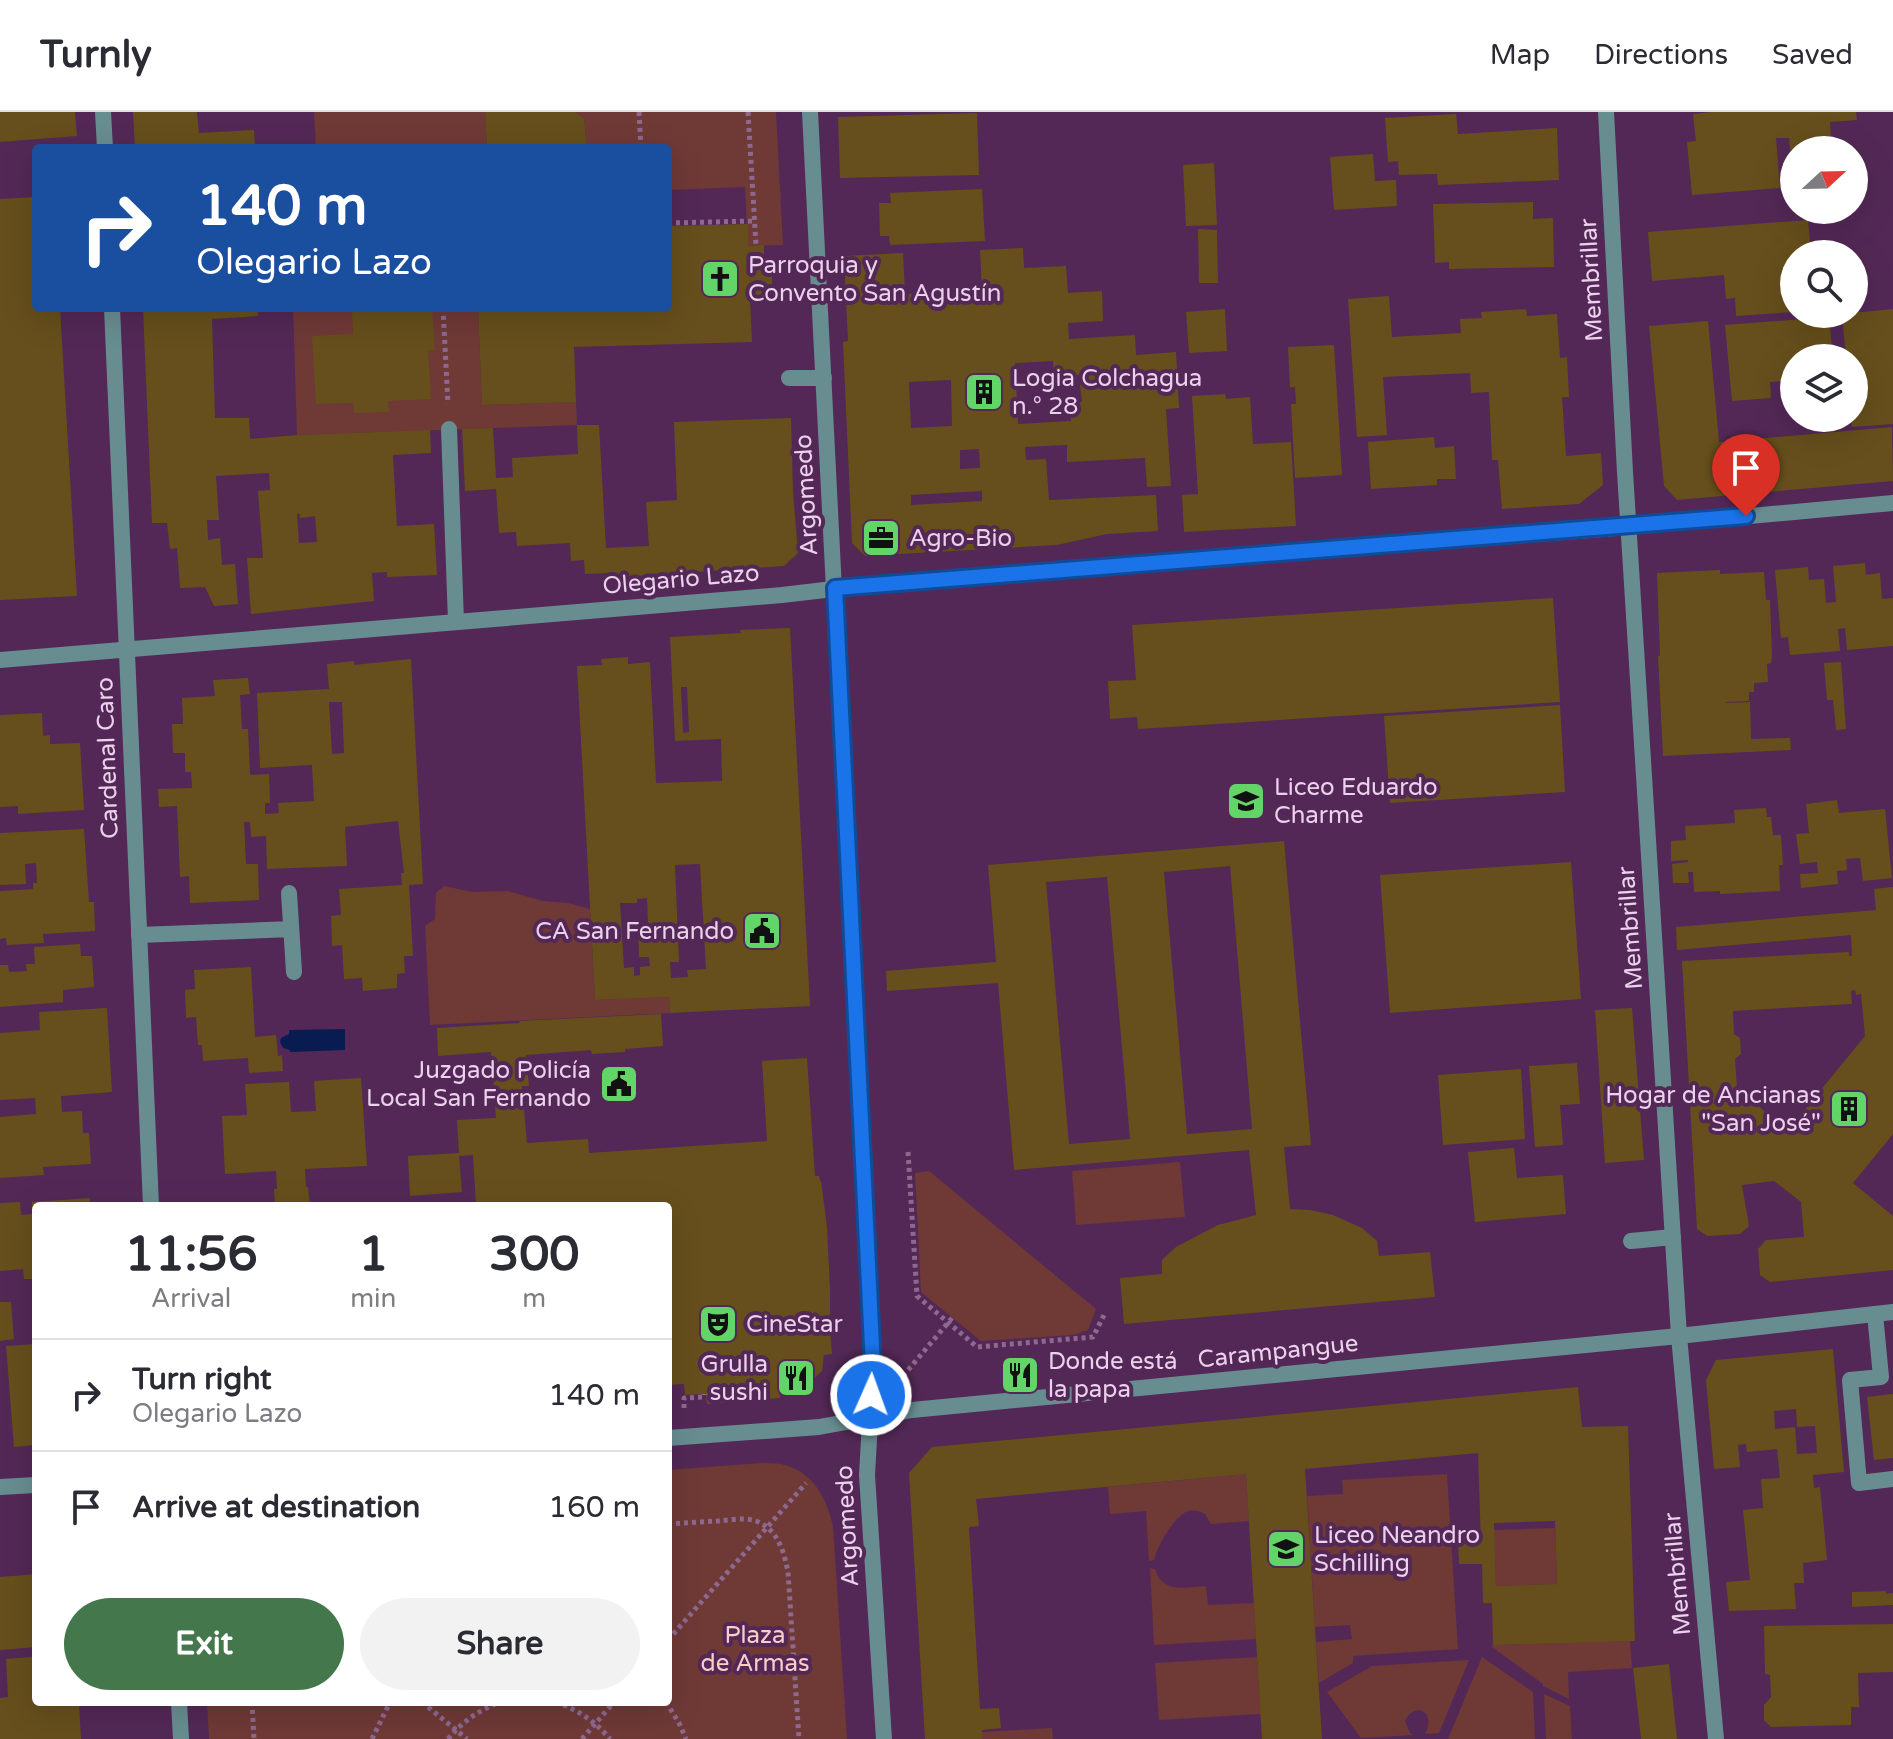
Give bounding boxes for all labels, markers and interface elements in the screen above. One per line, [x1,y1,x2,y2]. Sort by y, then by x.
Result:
text: Turnly [40,32,152,78]
text: Map [1490,38,1550,72]
text: Directions [1594,38,1728,72]
text: Saved [1772,38,1853,72]
north arrow [1780,136,1868,224]
map controls [1780,136,1868,432]
text: 140 m [196,173,367,240]
icon: right [64,176,168,280]
street label: Membrillar [1574,217,1609,342]
button: search [1780,240,1868,328]
text: Olegario Lazo [196,241,432,284]
place label: Parroquia y Convento San Agustín [748,251,1001,308]
church icon: Parroquia y Convento San Agustín [699,258,741,300]
button: layers [1780,344,1868,432]
place label: Logia Colchagua n.° 28 [1012,364,1202,421]
building icon: Logia Colchagua n.° 28 [963,371,1005,413]
street label: Argomedo [789,433,824,556]
pin [1712,434,1780,516]
icon: arrive [1724,446,1768,490]
office icon: Agro-Bio [860,517,902,559]
place label: Agro-Bio [909,524,1012,553]
street label: Olegario Lazo [601,558,761,601]
street label: Cardenal Caro [90,677,125,839]
place label: Liceo Eduardo Charme [1274,773,1438,830]
school or university icon: Liceo Eduardo Charme [1225,780,1267,822]
street label: Membrillar [1612,865,1649,991]
public building icon: CA San Fernando [741,910,783,952]
place label: CA San Fernando [535,917,734,946]
place label: Juzgado Policía Local San Fernando [366,1056,591,1113]
public building icon: Juzgado Policía Local San Fernando [598,1063,640,1105]
place label: Hogar de Ancianas "San José" [1605,1081,1821,1138]
building icon: Hogar de Ancianas "San José" [1828,1088,1870,1130]
text: 11:56 [125,1226,258,1284]
text: 1 [358,1226,388,1284]
text: 300 [489,1226,579,1284]
text: Arrival [151,1283,231,1314]
text: min [350,1283,396,1314]
text: m [522,1283,546,1314]
theatre icon: CineStar [697,1303,739,1345]
place label: CineStar [746,1310,844,1339]
street label: Carampangue [1196,1329,1360,1374]
place label: Donde está la papa [1048,1347,1177,1404]
place label: Grulla sushi [701,1350,768,1407]
position arrow [829,1353,913,1437]
restaurant icon: Donde está la papa [999,1354,1041,1396]
restaurant icon: Grulla sushi [775,1357,817,1399]
text: Turn right [132,1361,272,1398]
icon: right [64,1373,108,1417]
text: 140 m [548,1377,640,1414]
text: Olegario Lazo [132,1398,302,1429]
street label: Argomedo [830,1464,865,1587]
icon: arrive [64,1485,108,1529]
text: Arrive at destination [132,1489,420,1526]
text: 160 m [548,1489,640,1526]
street label: Membrillar [1658,1510,1697,1637]
place label: Liceo Neandro Schilling [1314,1521,1480,1578]
school or university icon: Liceo Neandro Schilling [1265,1528,1307,1570]
button: Exit [64,1598,344,1690]
button: Share [360,1598,640,1690]
park label: Plaza de Armas [701,1621,809,1678]

